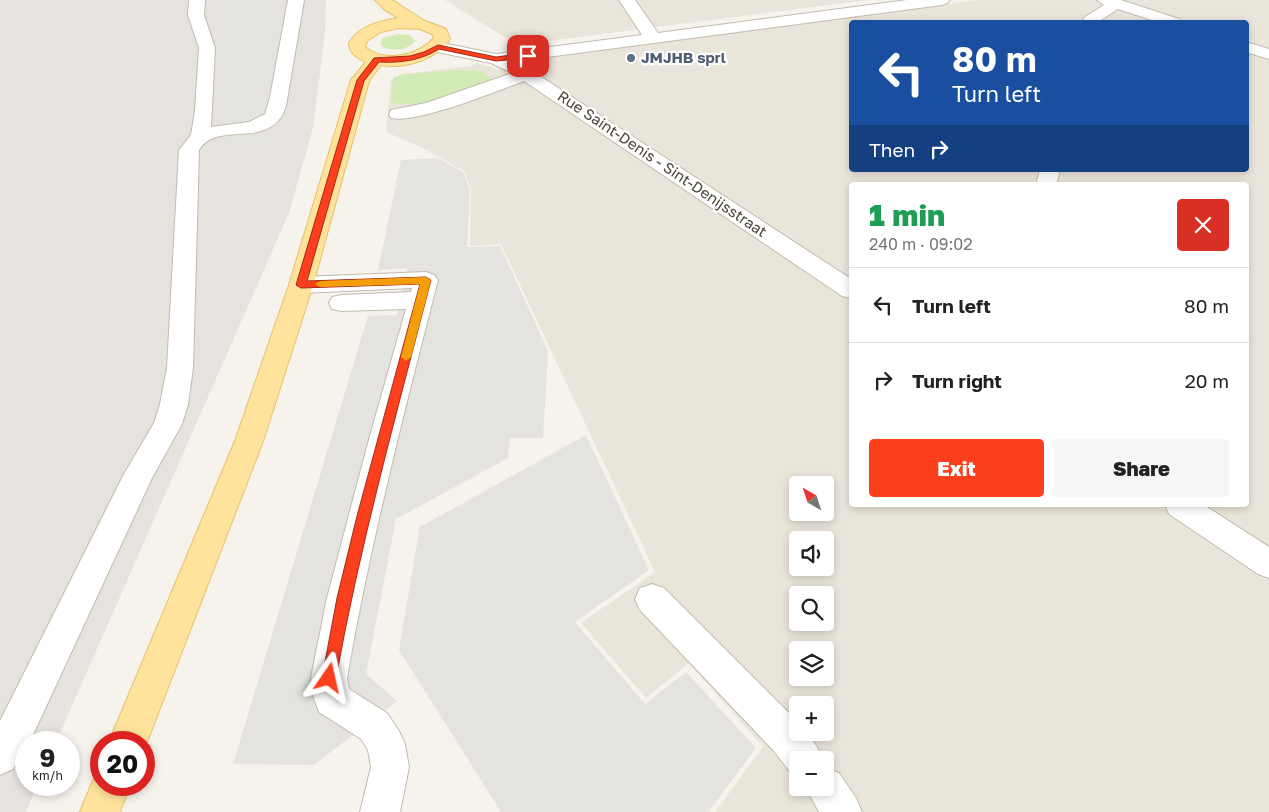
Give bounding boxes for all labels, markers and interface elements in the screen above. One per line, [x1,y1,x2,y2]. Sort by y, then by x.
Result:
pin [507,35,549,77]
text: 80 m [952,38,1037,80]
icon: left [869,40,934,105]
icon: arrive [514,42,542,70]
place label: JMJHB sprl [641,48,726,66]
marker: JMJHB sprl [625,52,637,64]
text: Turn left [952,80,1041,107]
street label: Rue Saint-Denis - Sint-Denijsstraat [554,86,771,240]
icon: right [925,135,953,163]
text: Then [869,138,915,161]
text: 1 min [869,197,945,233]
button: close [1177,199,1229,251]
text: 240 m · 09:02 [869,234,973,254]
icon: left [869,291,897,319]
text: Turn left [912,294,991,317]
text: 80 m [1184,294,1229,317]
icon: right [869,366,897,394]
text: Turn right [912,369,1002,392]
text: 20 m [1185,369,1229,392]
button: Exit [869,439,1044,497]
button: Share [1054,439,1229,497]
north arrow [789,476,834,521]
map controls [789,476,834,796]
button: sound [789,531,834,576]
button: search [789,586,834,631]
button: layers [789,641,834,686]
position arrow [302,651,354,703]
button: + [789,696,834,741]
speed limit sign: 20 [90,731,155,796]
text: 9 [40,742,55,773]
button: − [789,751,834,796]
text: km/h [32,768,63,783]

